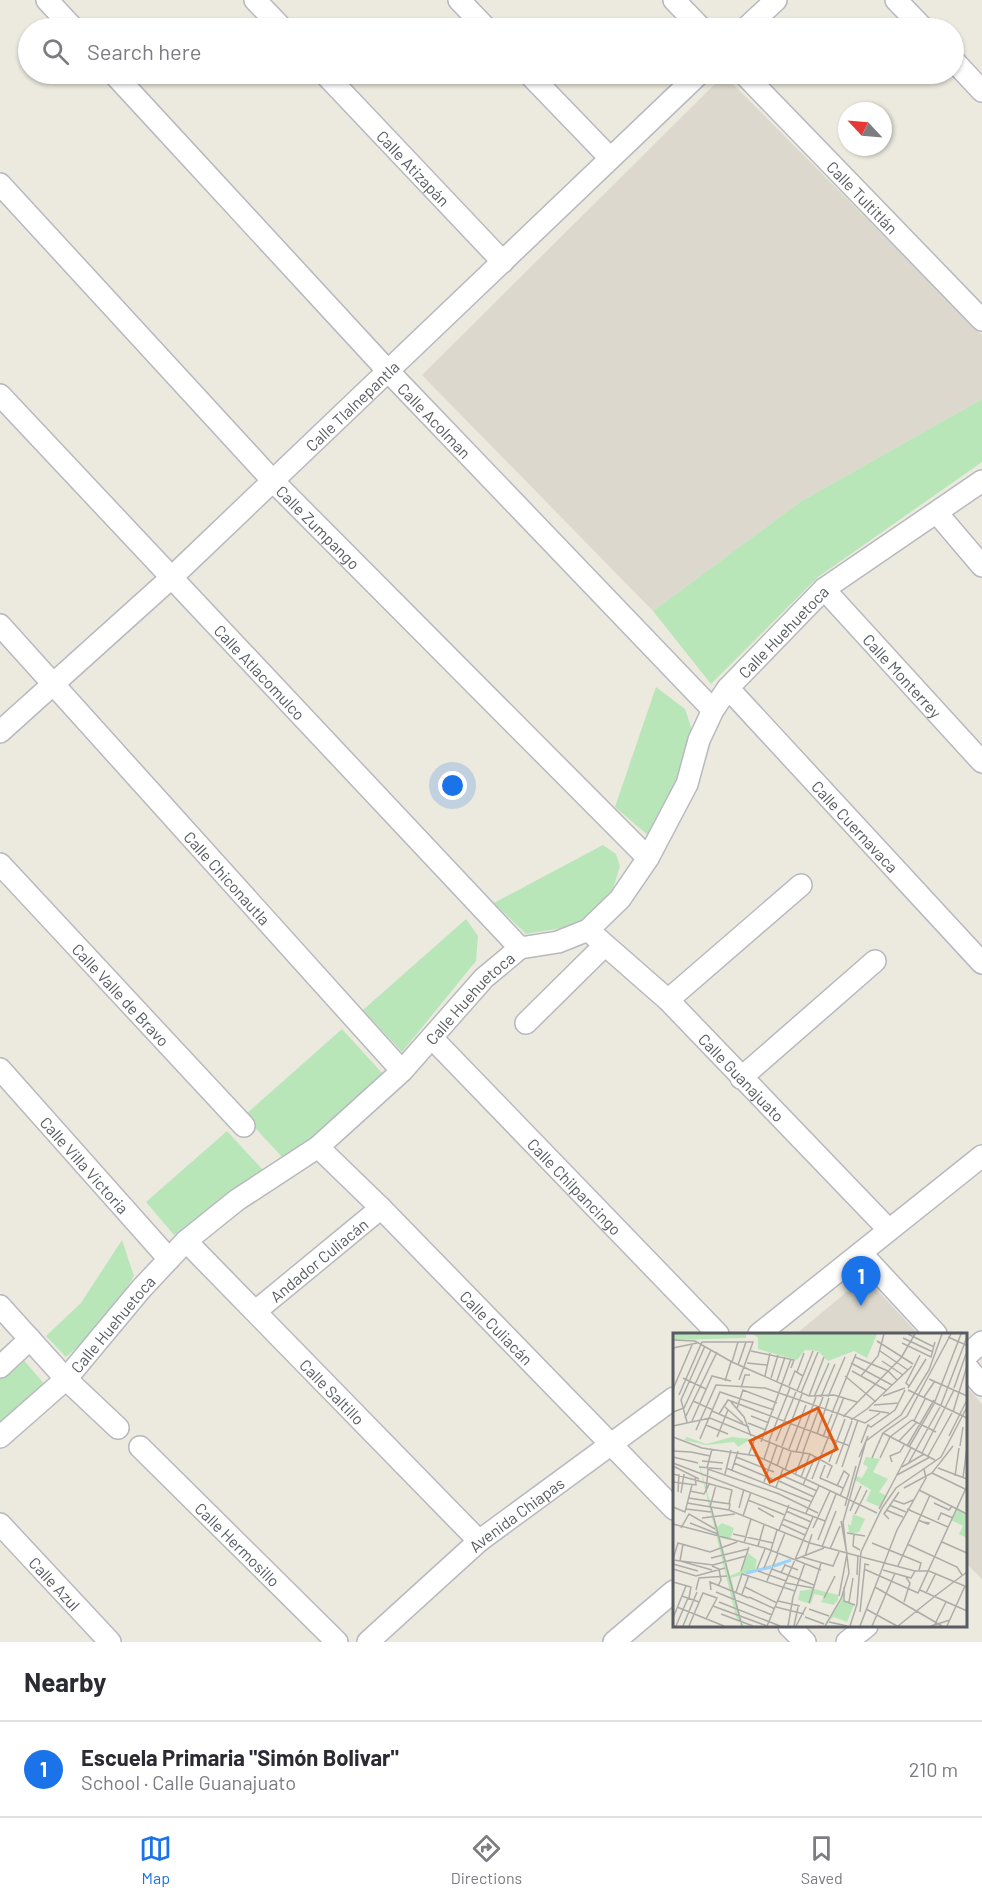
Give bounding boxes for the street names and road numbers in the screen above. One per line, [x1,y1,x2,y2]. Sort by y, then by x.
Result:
street label: Calle Atizapán [373,126,454,210]
street label: Calle Tultitlán [823,157,902,237]
street label: Calle Tlalnepantla [301,356,402,454]
street label: Calle Acolman [395,378,475,462]
street label: Calle Zumpango [273,481,364,573]
street label: Calle Huehuetoca [734,581,832,681]
street label: Calle Atlacomulco [211,620,310,723]
street label: Calle Monterrey [860,629,946,722]
street label: Calle Cuernavaca [808,776,903,876]
street label: Calle Chiconautla [181,827,275,928]
street label: Calle Valle de Bravo [69,939,174,1050]
street label: Calle Huehuetoca [421,948,518,1048]
street label: Calle Guanajuato [695,1029,789,1125]
street label: Calle Villa Victoria [37,1112,133,1217]
street label: Calle Chilpancingo [524,1134,626,1238]
street label: Andador Culiacán [266,1214,371,1305]
street label: Calle Huehuetoca [66,1271,159,1376]
street label: Calle Culiacán [457,1286,537,1368]
street label: Calle Saltillo [297,1355,369,1428]
street label: Avenida Chiapas [465,1473,567,1555]
street label: Calle Hermosillo [192,1498,284,1590]
street label: Calle Azul [26,1553,85,1614]

